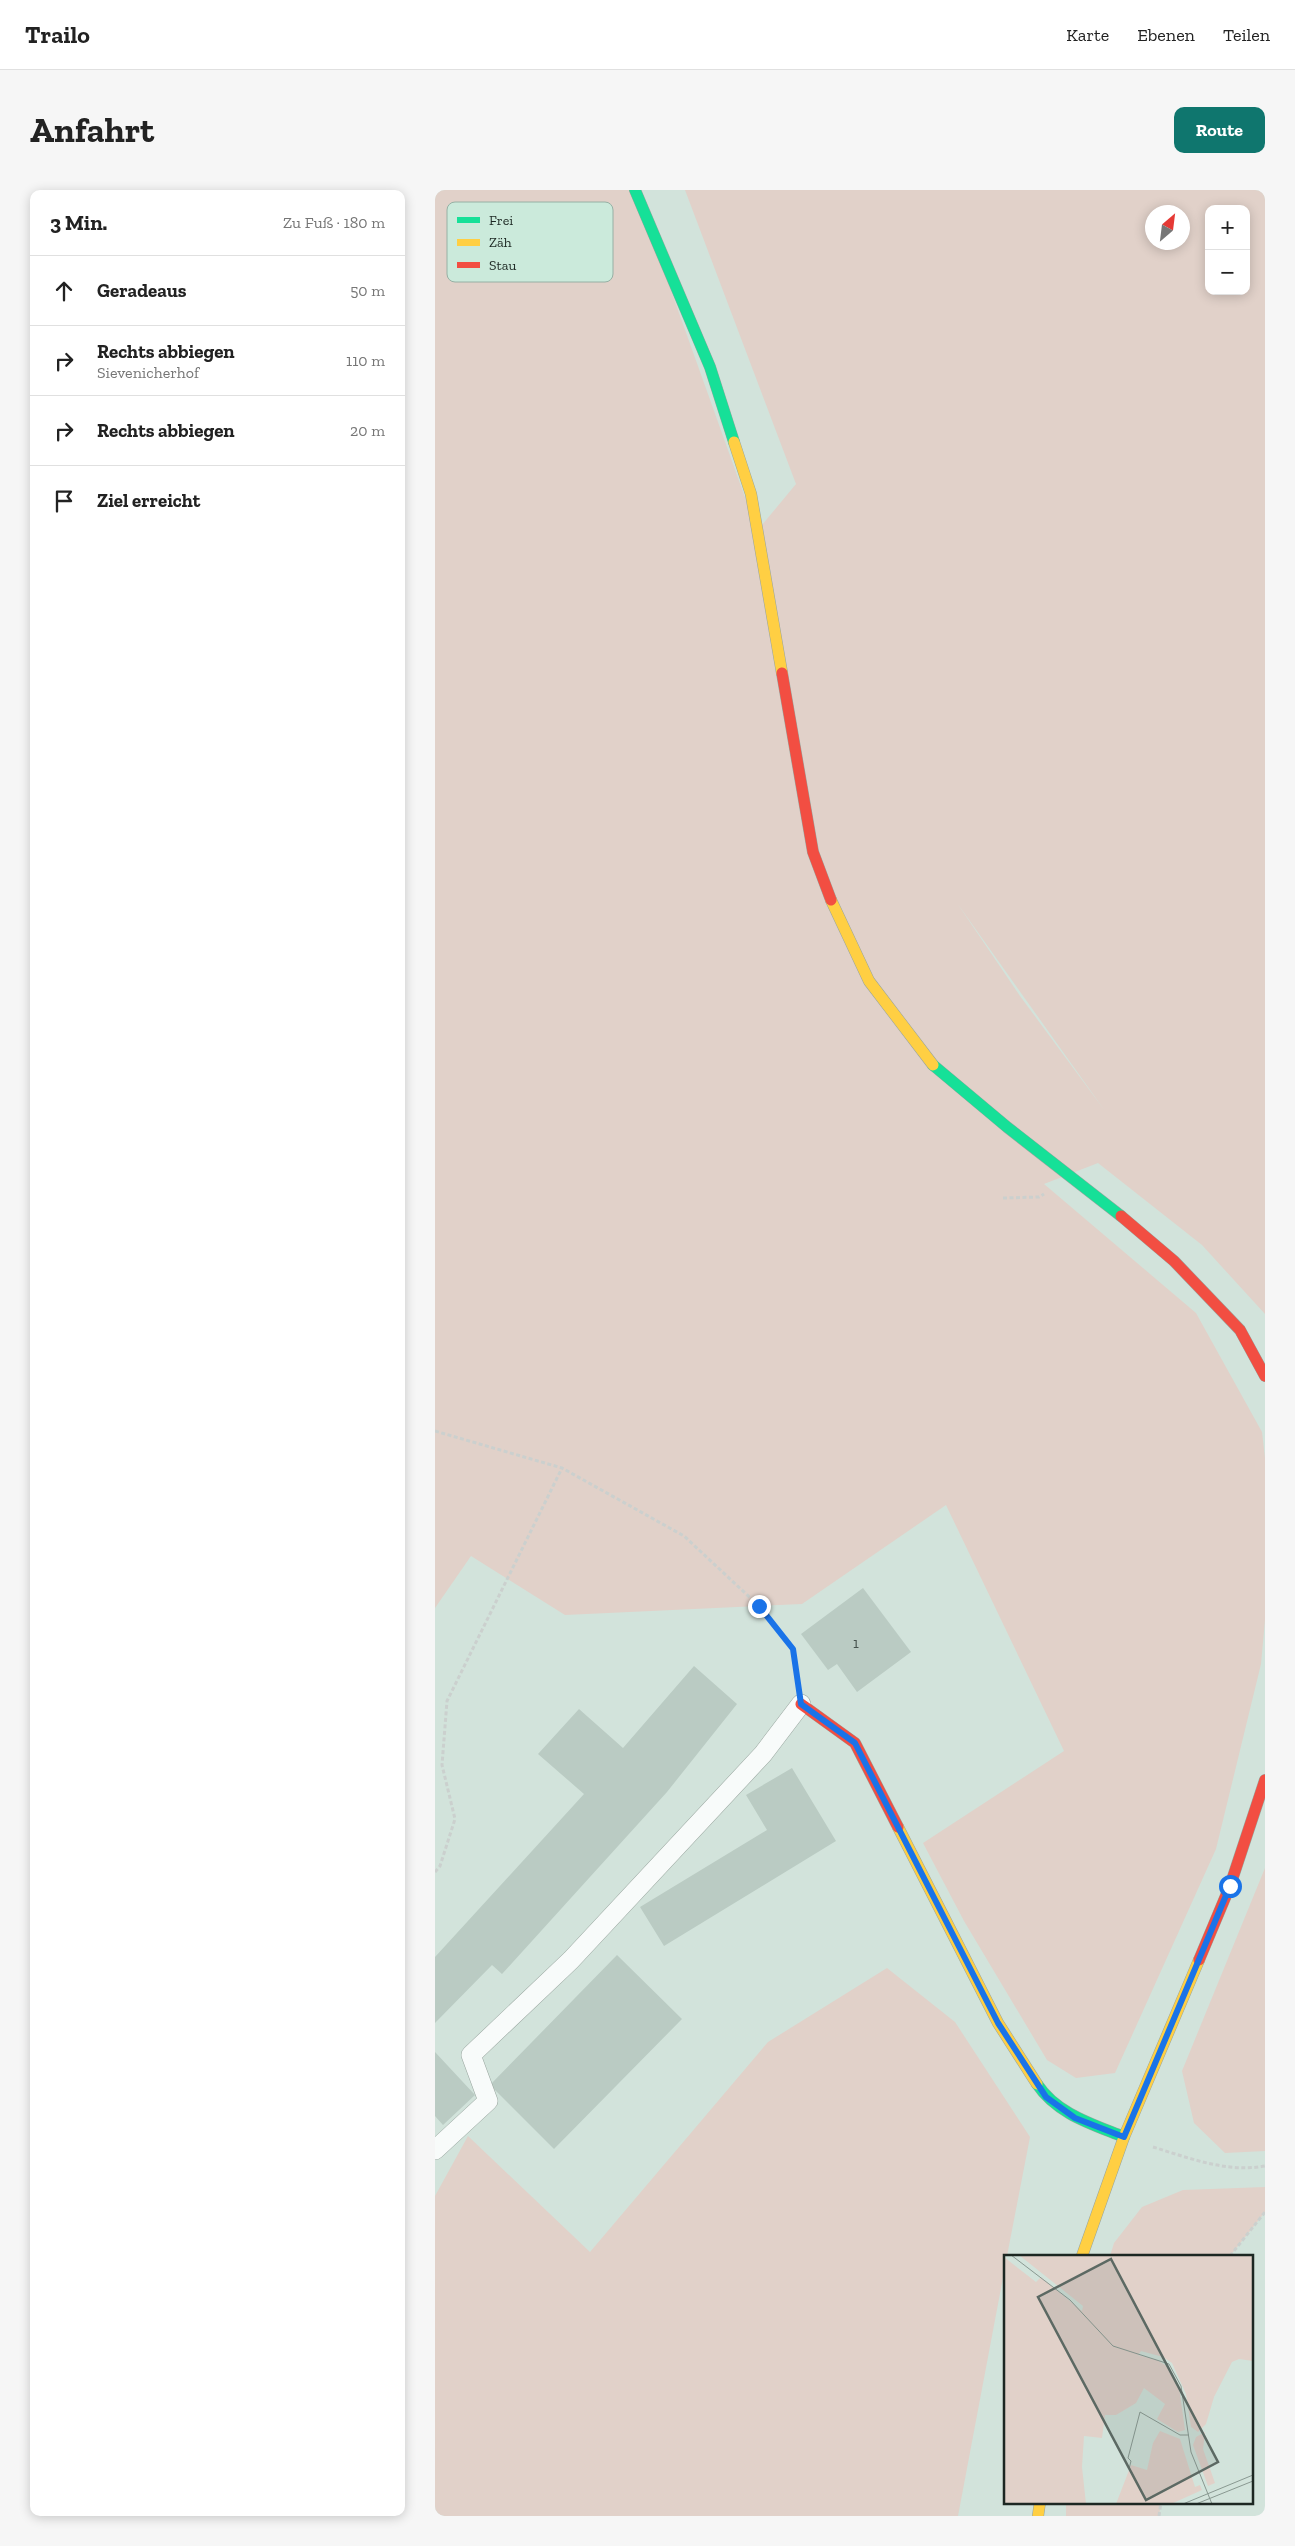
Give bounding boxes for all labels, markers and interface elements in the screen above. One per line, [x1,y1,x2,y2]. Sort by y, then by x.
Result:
text: Trailo [25,20,90,49]
text: Karte [1066,24,1109,46]
text: Ebenen [1137,24,1195,46]
text: Teilen [1223,24,1270,46]
button: Route [1174,107,1265,153]
text: Anfahrt [30,109,154,151]
legend [447,202,613,282]
north arrow [1145,205,1190,250]
map controls [1205,205,1250,295]
button: + [1205,205,1250,250]
text: 3 Min. [50,210,107,235]
text: Frei [489,212,513,229]
text: Zu Fuß · 180 m [283,213,385,232]
text: Zäh [489,234,512,251]
button: − [1205,250,1250,295]
text: Stau [489,257,516,274]
icon: ahead [50,277,78,305]
text: Geradeaus [97,279,187,302]
text: 50 m [350,281,385,300]
text: Rechts abbiegen [97,340,235,363]
icon: right [50,347,78,375]
text: 110 m [346,351,385,370]
text: Sievenicherhof [97,363,199,382]
icon: right [50,417,78,445]
text: Rechts abbiegen [97,419,235,442]
text: 20 m [350,421,385,440]
icon: arrive [50,487,78,515]
text: Ziel erreicht [97,489,200,512]
route end [748,1595,771,1618]
house number: 1 [853,1634,859,1652]
route start [1219,1875,1242,1898]
inset map [1004,2255,1253,2504]

